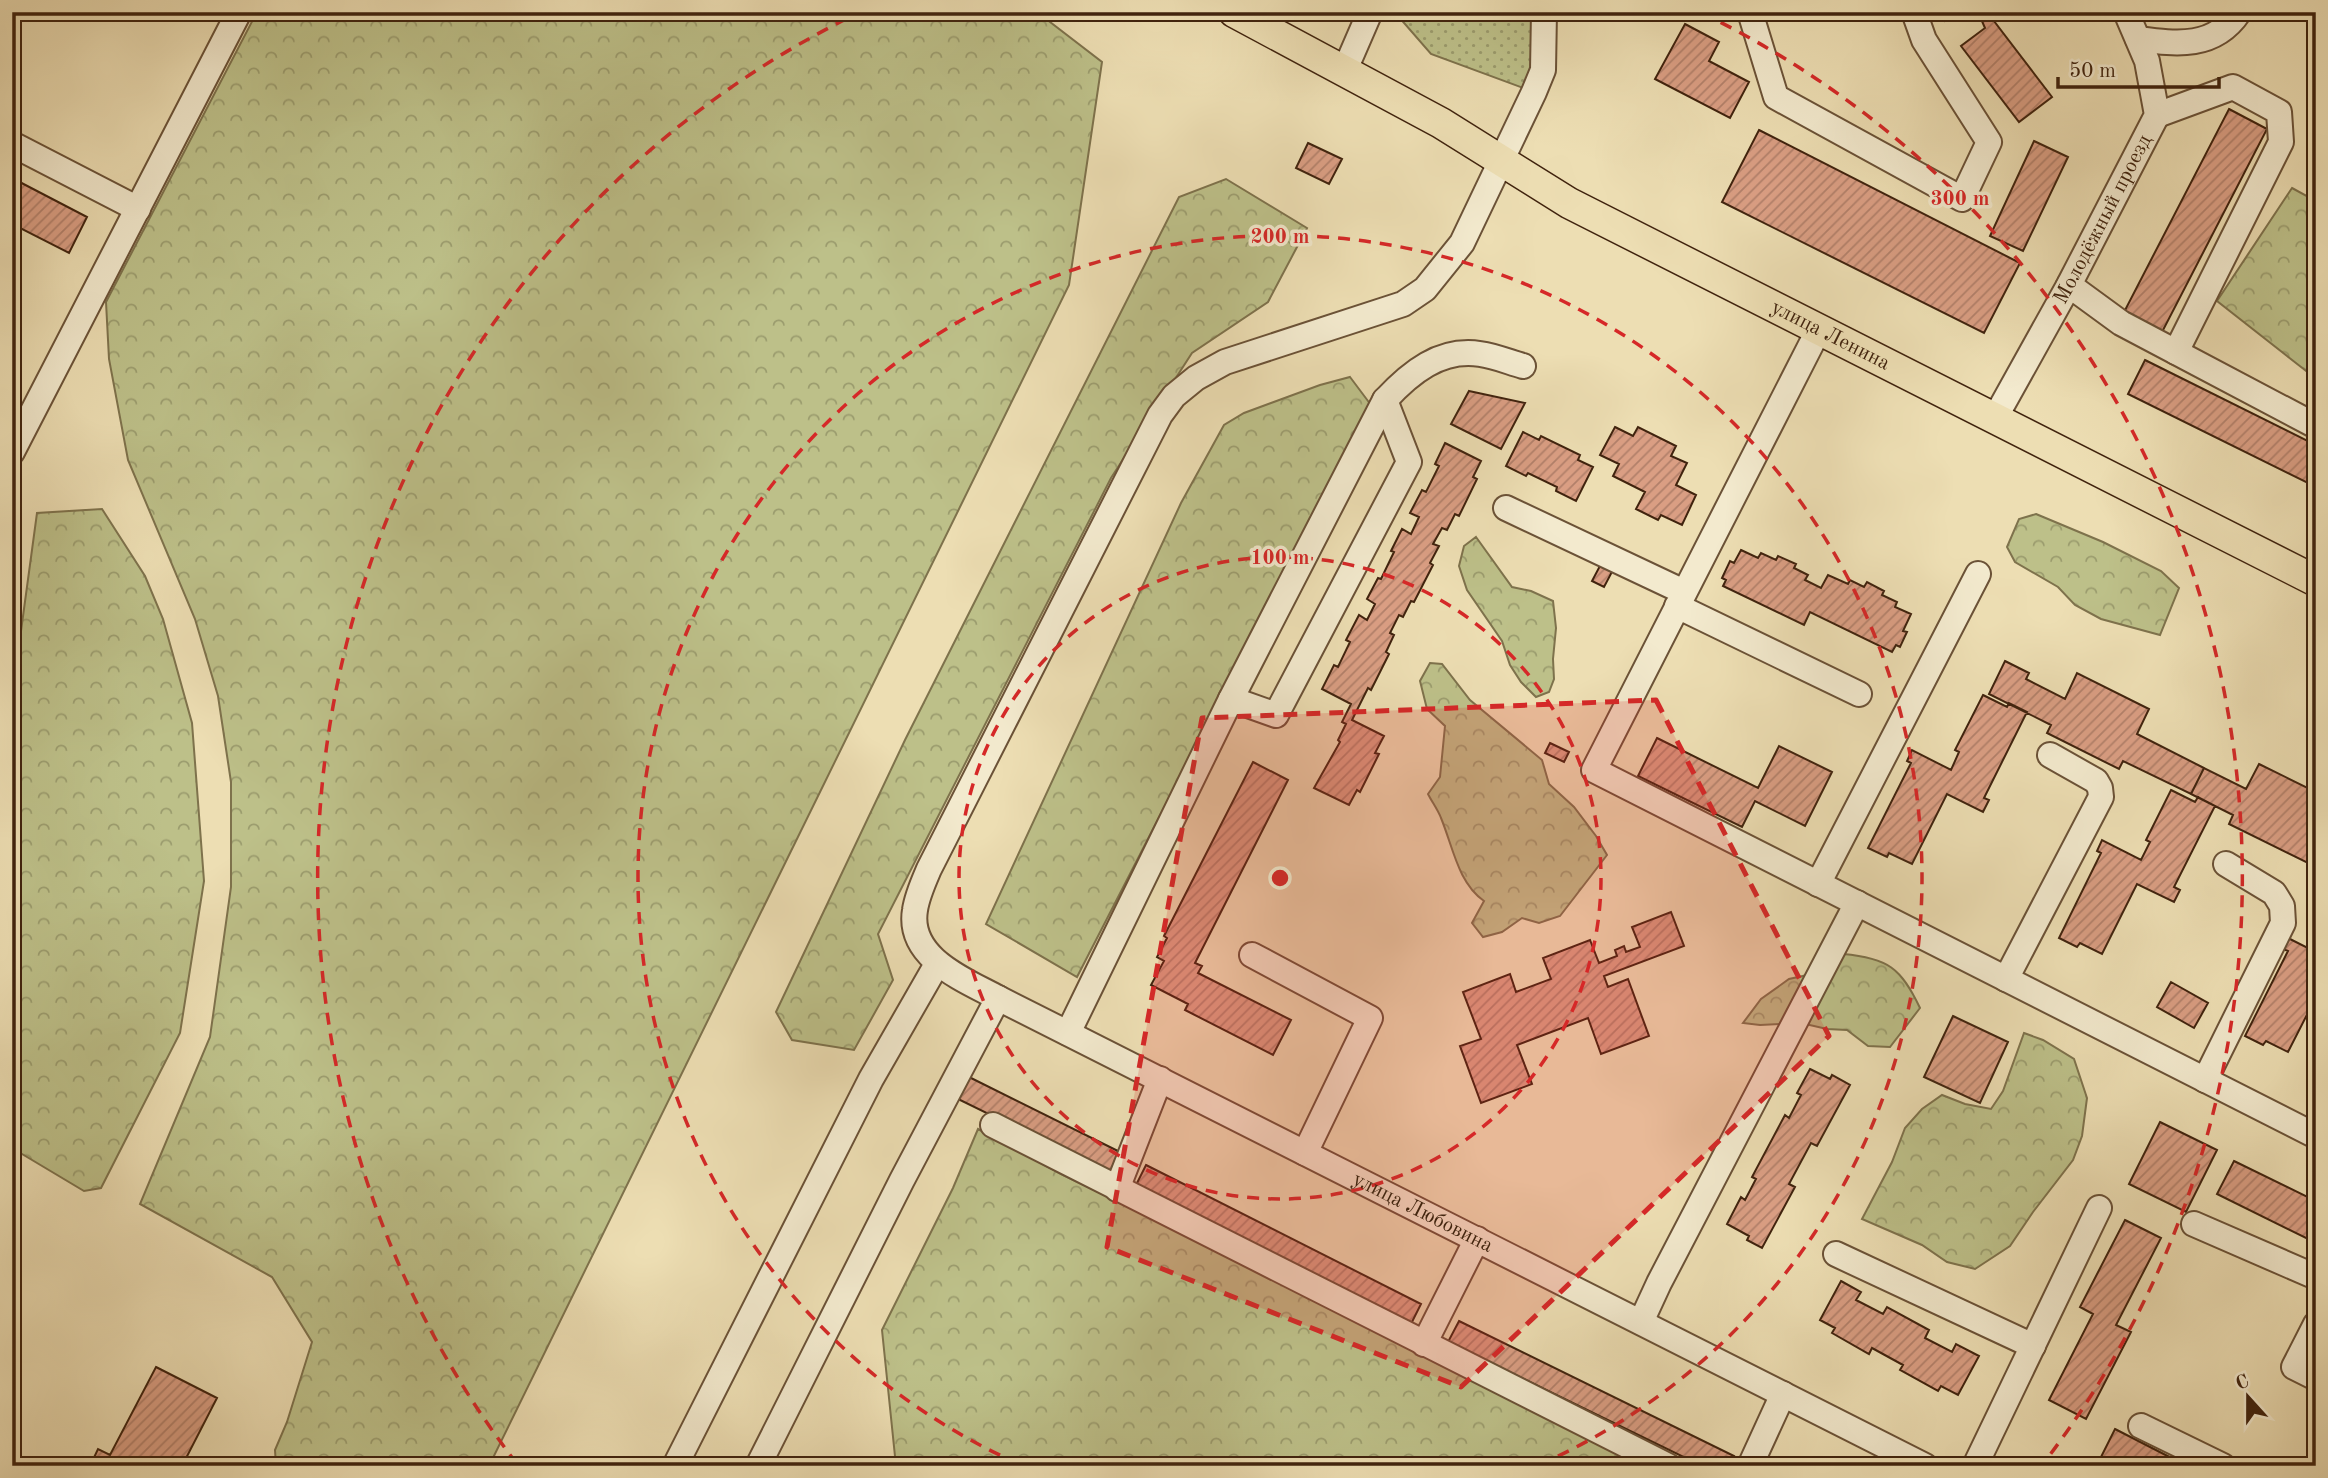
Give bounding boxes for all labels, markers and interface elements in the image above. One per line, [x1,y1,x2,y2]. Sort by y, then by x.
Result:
scale bar [2058,46,2220,90]
text: 50 m [2069,61,2116,82]
street label: Молодёжный проезд [2050,131,2156,308]
text: 300 m [1930,189,1990,210]
text: 200 m [1250,227,1310,248]
street label: улица Ленина [1768,297,1894,374]
text: 100 m [1250,548,1310,569]
centre of rings [1268,866,1292,890]
street label: улица Любовина [1349,1168,1496,1257]
north arrow [2212,1362,2282,1432]
text: С [2234,1372,2252,1395]

